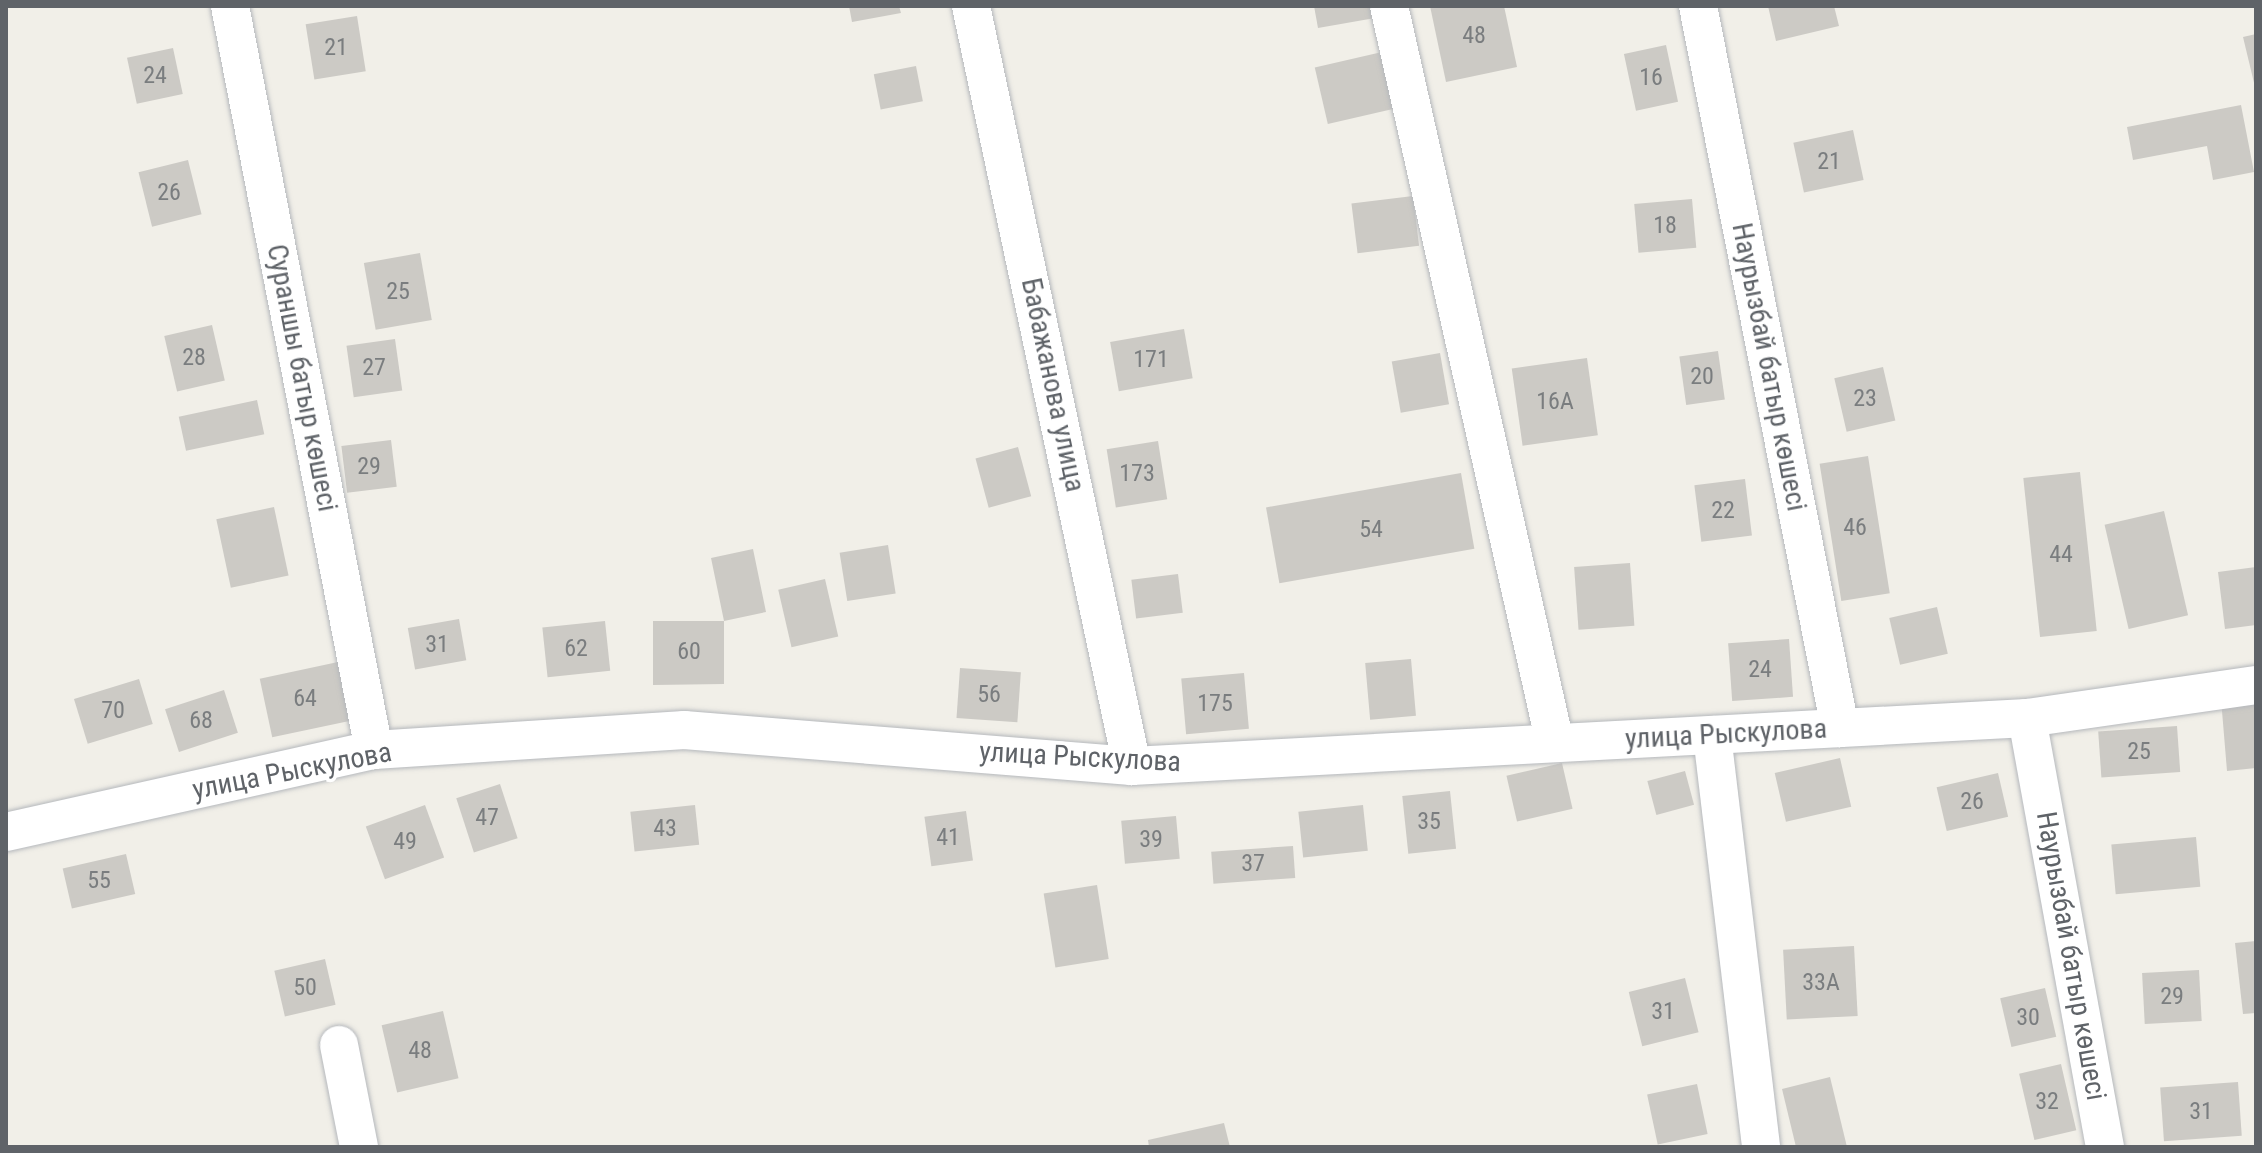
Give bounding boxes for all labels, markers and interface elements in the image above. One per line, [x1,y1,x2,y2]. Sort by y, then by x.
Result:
house number: 48 [1462,22,1486,50]
house number: 21 [324,34,348,62]
house number: 24 [143,62,167,90]
house number: 16 [1639,64,1663,92]
house number: 21 [1817,148,1841,176]
house number: 26 [157,179,181,207]
house number: 18 [1653,212,1677,240]
street label: Наурызбай батыр көшесі [1725,220,1813,514]
street label: Сураншы батыр көшесі [260,242,344,514]
street label: Бабажанова улица [1014,275,1092,495]
house number: 25 [386,278,410,306]
house number: 28 [182,344,206,372]
house number: 171 [1133,346,1169,374]
house number: 27 [362,354,386,382]
house number: 20 [1690,363,1714,391]
house number: 23 [1853,385,1877,413]
house number: 16А [1536,388,1574,416]
house number: 29 [357,453,381,481]
house number: 173 [1119,460,1155,488]
house number: 22 [1711,497,1735,525]
house number: 46 [1843,514,1867,542]
house number: 54 [1359,516,1383,544]
house number: 44 [2049,541,2073,569]
house number: 31 [425,631,449,659]
house number: 62 [564,635,588,663]
house number: 60 [677,638,701,666]
house number: 24 [1748,656,1772,684]
house number: 56 [977,681,1001,709]
house number: 64 [293,685,317,713]
house number: 175 [1197,690,1233,718]
house number: 70 [101,697,125,725]
house number: 68 [189,707,213,735]
street label: улица Рыскулова [1624,712,1828,756]
street label: улица Рыскулова [190,735,394,807]
street label: улица Рыскулова [978,735,1182,779]
house number: 25 [2127,738,2151,766]
house number: 26 [1960,788,1984,816]
house number: 47 [475,804,499,832]
house number: 35 [1417,808,1441,836]
street label: Наурызбай батыр көшесі [2029,809,2113,1103]
house number: 43 [653,815,677,843]
house number: 41 [936,824,960,852]
house number: 39 [1139,826,1163,854]
house number: 49 [393,828,417,856]
house number: 37 [1241,850,1265,878]
house number: 55 [87,867,111,895]
house number: 33А [1802,969,1840,997]
house number: 50 [293,974,317,1002]
house number: 29 [2160,983,2184,1011]
house number: 31 [1651,998,1675,1026]
house number: 30 [2016,1004,2040,1032]
house number: 48 [408,1037,432,1065]
house number: 32 [2035,1088,2059,1116]
house number: 31 [2189,1098,2213,1126]

